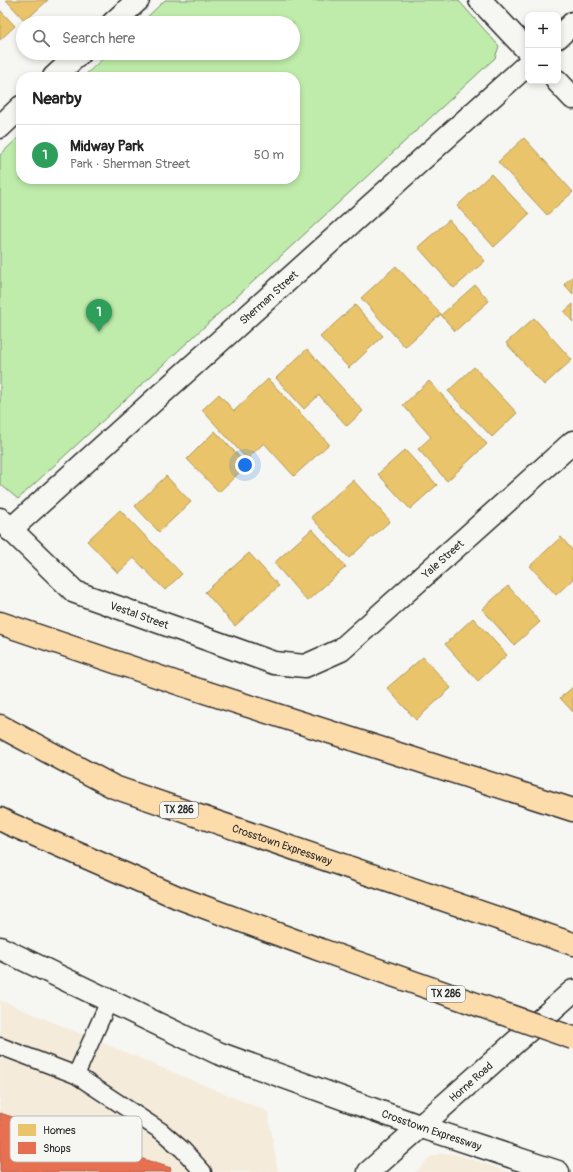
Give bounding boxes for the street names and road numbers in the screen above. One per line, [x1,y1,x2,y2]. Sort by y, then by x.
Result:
street label: Sherman Street [237,267,301,327]
street label: Yale Street [418,536,467,582]
street label: Vestal Street [108,599,171,632]
road number: TX 286 [160,802,198,818]
street label: Crosstown Expressway [230,821,334,868]
road number: TX 286 [427,986,465,1002]
street label: Horne Road [446,1059,495,1104]
street label: Crosstown Expressway [380,1107,484,1153]

